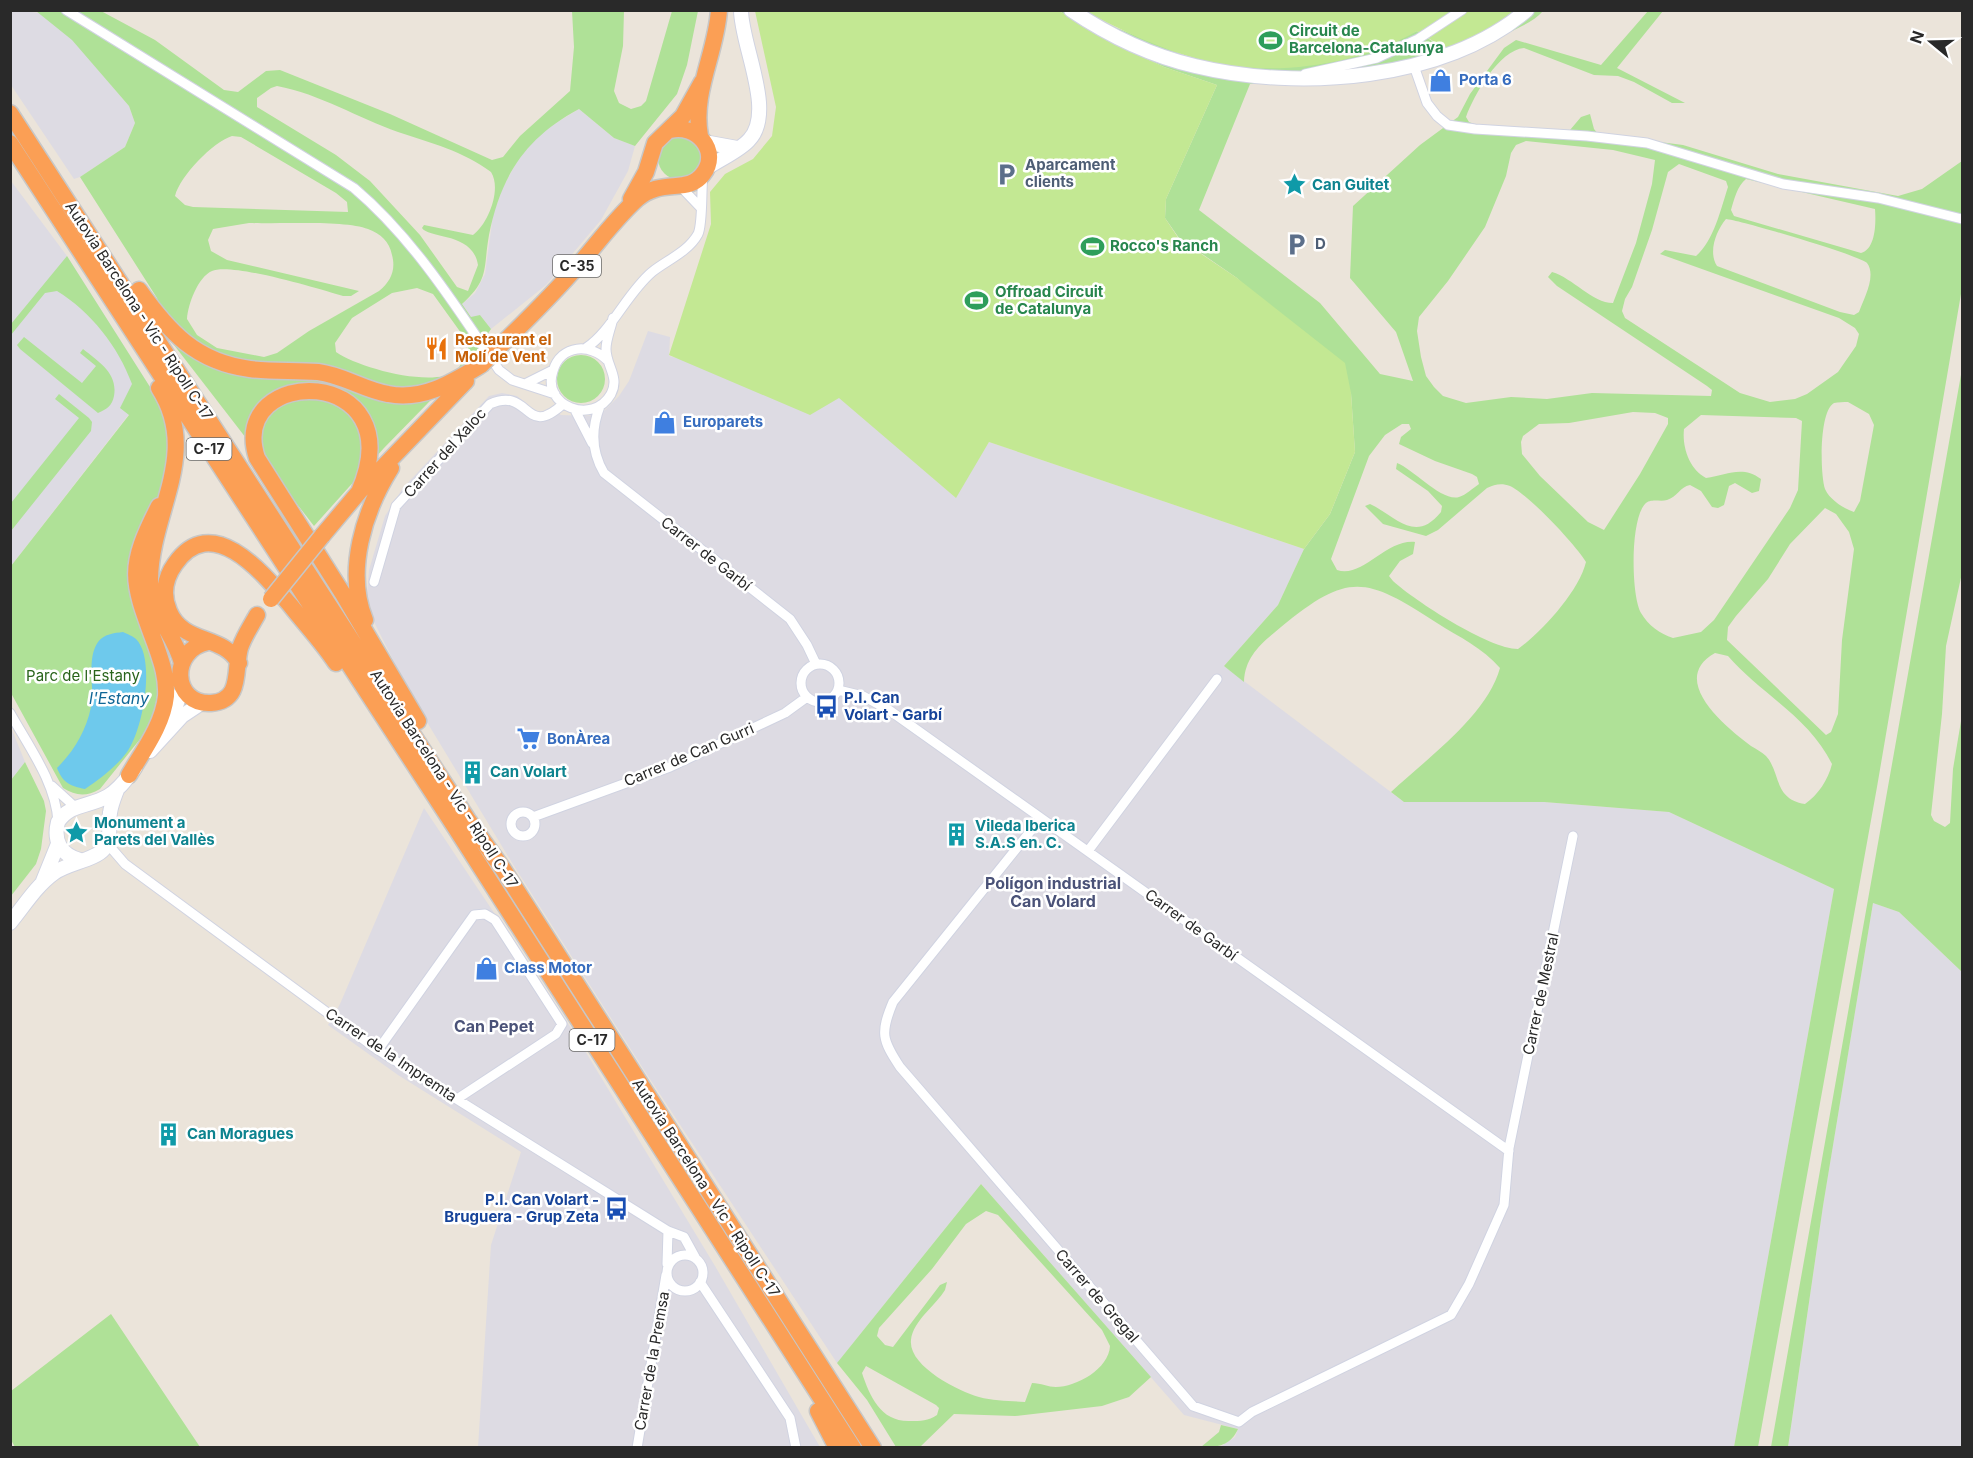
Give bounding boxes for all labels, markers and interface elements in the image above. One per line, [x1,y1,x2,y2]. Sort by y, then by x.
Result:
north arrow [1901,12,1961,72]
place label: Circuit de Barcelona-Catalunya [1289,21,1444,57]
sports icon: Circuit de Barcelona-Catalunya [1258,27,1284,53]
text: N [1905,28,1928,46]
shop icon: Porta 6 [1428,67,1454,93]
place label: Porta 6 [1459,70,1512,89]
place label: Aparcament clients [1025,155,1116,191]
parking icon: Aparcament clients [994,161,1020,187]
place icon: Can Guitet [1281,172,1307,198]
place label: Can Guitet [1312,175,1390,194]
street label: Autovia Barcelona - Vic - Ripoll C-17 [61,198,217,424]
parking icon: D [1284,231,1310,257]
sports icon: Rocco's Ranch [1079,233,1105,259]
place label: D [1315,234,1326,253]
place label: Rocco's Ranch [1110,236,1218,255]
road number: C-35 [553,255,601,277]
place label: Offroad Circuit de Catalunya [995,282,1104,318]
sports icon: Offroad Circuit de Catalunya [964,288,990,314]
place label: Restaurant el Molí de Vent [455,330,552,366]
restaurant icon: Restaurant el Molí de Vent [424,336,450,362]
street label: Carrer del Xaloc [399,404,490,501]
shop icon: Europarets [652,409,678,435]
place label: Europarets [683,412,763,431]
road number: C-17 [186,438,232,460]
street label: Carrer de Garbí [657,512,756,595]
park label: Parc de l'Estany [26,666,141,685]
street label: Autovia Barcelona - Vic - Ripoll C-17 [366,666,522,892]
water label: l'Estany [89,688,150,708]
place label: P.I. Can Volart - Garbí [844,688,943,724]
bus stop icon: P.I. Can Volart - Garbí [813,694,839,720]
street label: Carrer de Can Gurri [621,719,757,791]
supermarket icon: BonÀrea [516,726,542,752]
place label: BonÀrea [547,729,610,748]
building icon: Can Volart [459,759,485,785]
place label: Can Volart [490,762,567,781]
place label: Monument a Parets del Vallès [94,813,215,849]
place label: Vileda Iberica S.A.S en. C. [975,816,1076,852]
place icon: Monument a Parets del Vallès [63,819,89,845]
building icon: Vileda Iberica S.A.S en. C. [944,822,970,848]
district label: Polígon industrial Can Volard [985,873,1121,911]
street label: Carrer de Garbí [1141,885,1242,965]
street label: Carrer de Mestral [1518,931,1563,1057]
shop icon: Class Motor [473,955,499,981]
place label: Class Motor [504,958,592,977]
street label: Carrer de la Impremta [322,1003,461,1106]
district label: Can Pepet [454,1016,534,1036]
road number: C-17 [570,1029,614,1051]
street label: Autovia Barcelona - Vic - Ripoll C-17 [628,1075,784,1301]
building icon: Can Moragues [156,1121,182,1147]
place label: Can Moragues [187,1124,294,1143]
place label: P.I. Can Volart - Bruguera - Grup Zeta [444,1190,599,1226]
bus stop icon: P.I. Can Volart - Bruguera - Grup Zeta [604,1196,630,1222]
street label: Carrer de Gregal [1051,1245,1143,1346]
street label: Carrer de la Premsa [630,1290,673,1432]

